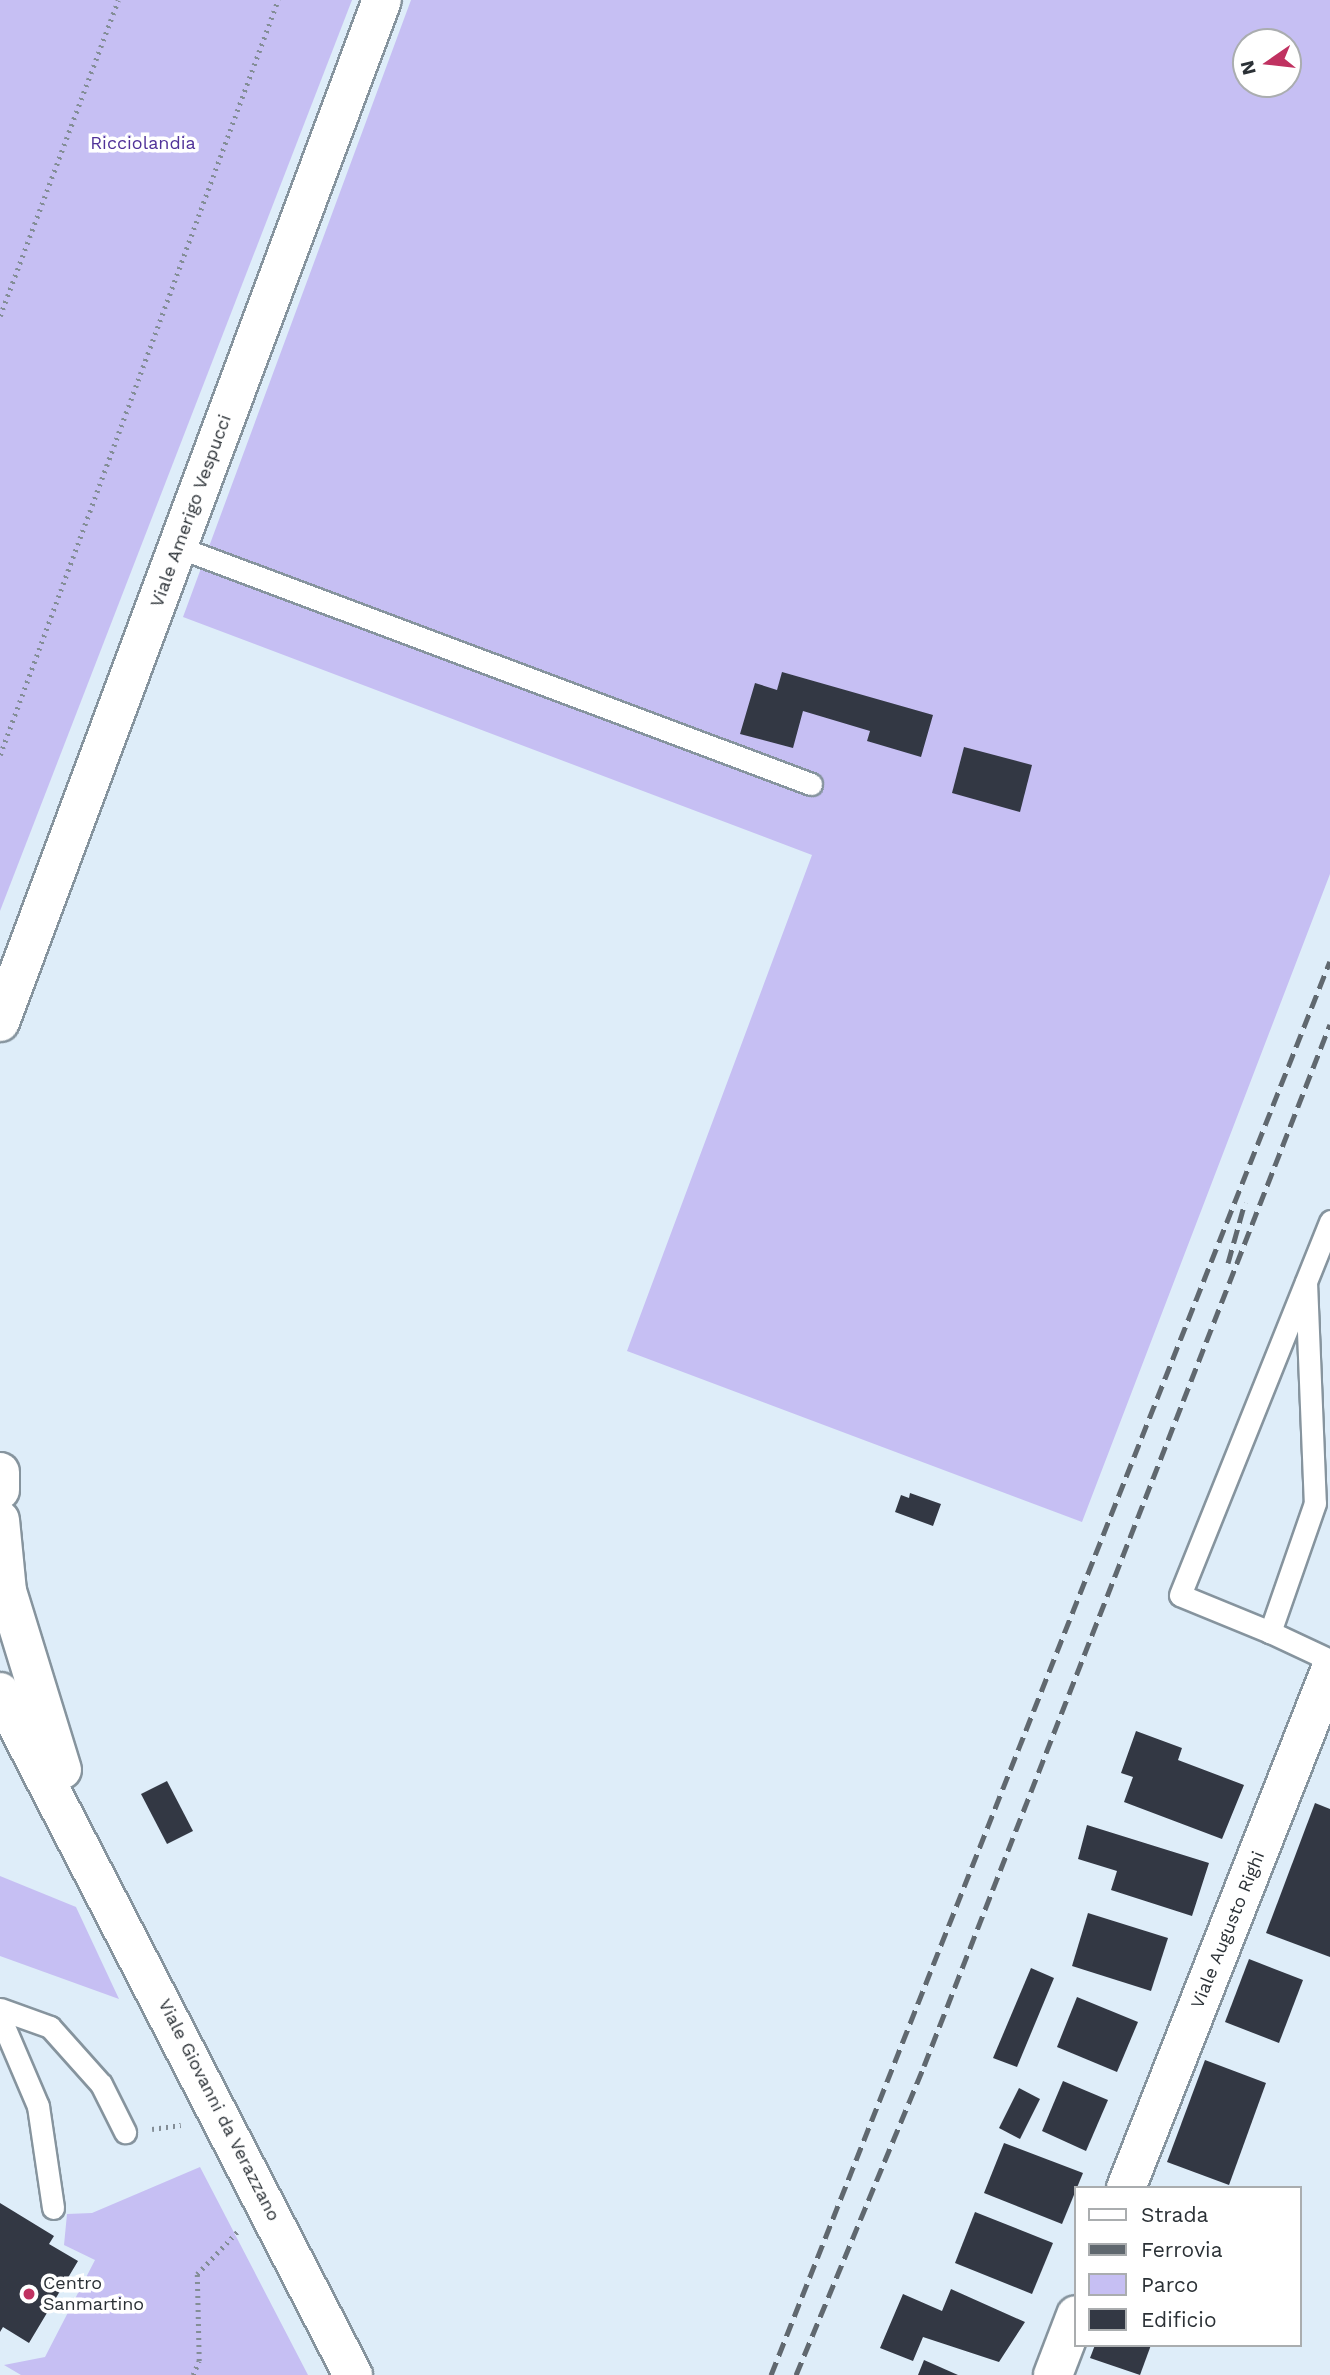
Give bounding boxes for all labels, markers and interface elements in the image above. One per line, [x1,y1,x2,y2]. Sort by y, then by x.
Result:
north arrow [1232,28,1302,98]
text: N [1235,58,1261,77]
park label: Ricciolandia [90,132,196,154]
street label: Viale Amerigo Vespucci [146,411,236,611]
street label: Viale Augusto Righi [1186,1848,1270,2012]
street label: Viale Giovanni da Verazzano [153,1995,285,2225]
legend [1074,2186,1302,2347]
text: Strada [1141,2202,1208,2227]
text: Ferrovia [1141,2237,1223,2262]
text: Parco [1141,2272,1198,2297]
place label: Centro Sanmartino [43,2273,144,2316]
marker: Centro Sanmartino [21,2286,37,2302]
text: Edificio [1141,2307,1217,2332]

